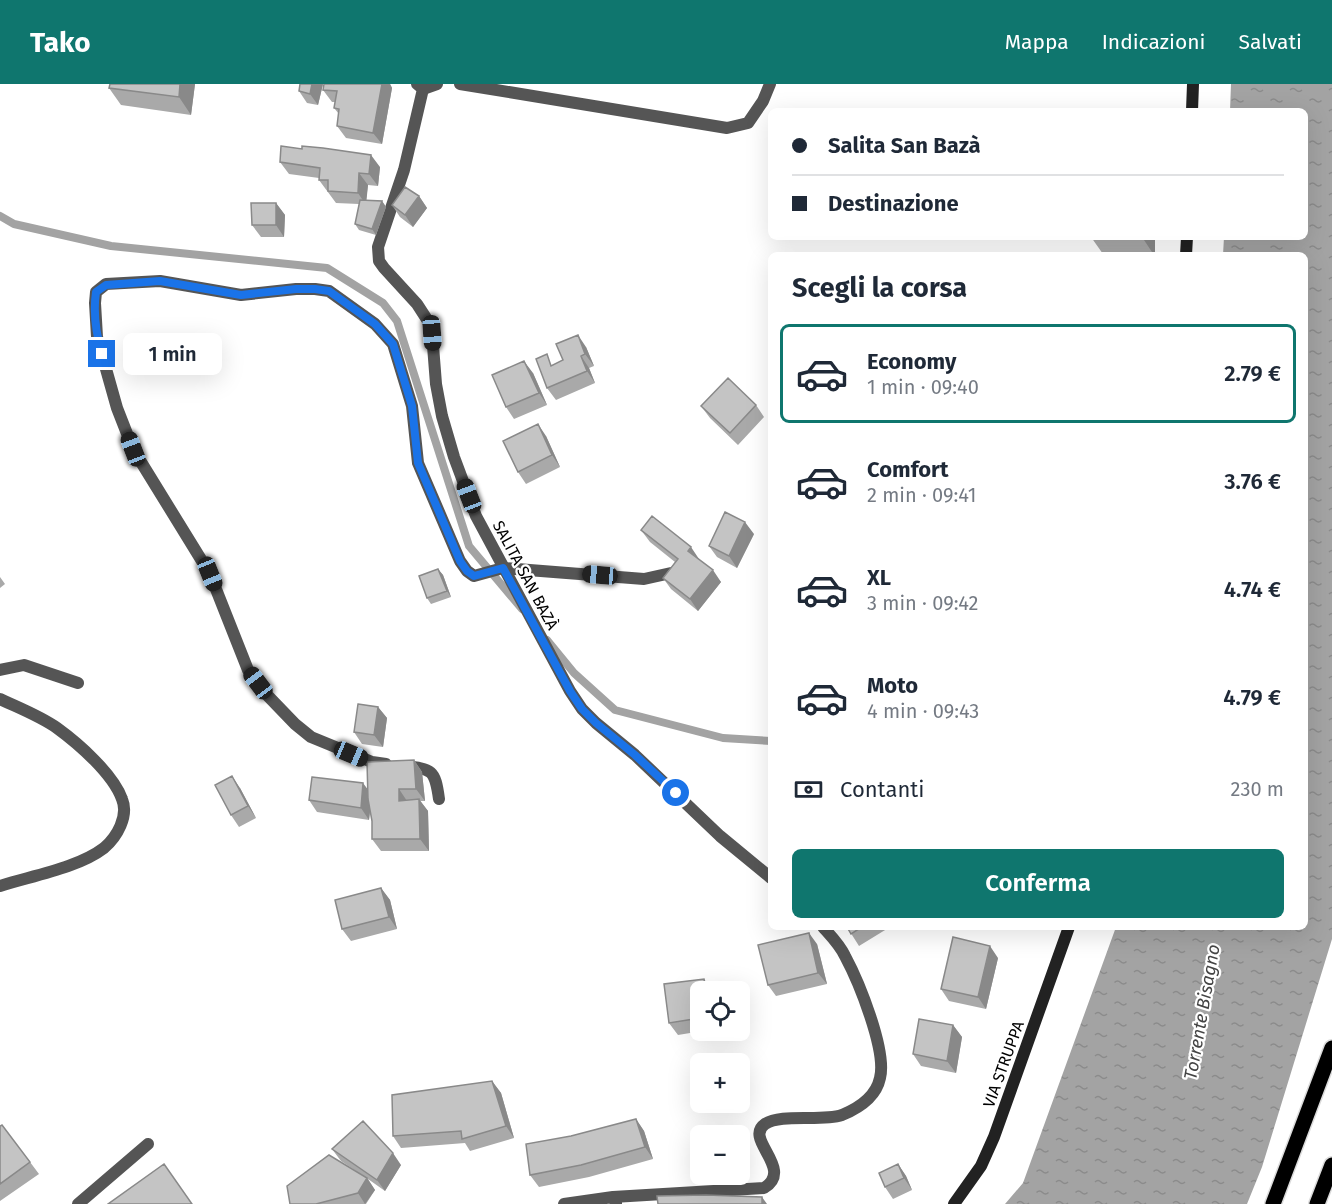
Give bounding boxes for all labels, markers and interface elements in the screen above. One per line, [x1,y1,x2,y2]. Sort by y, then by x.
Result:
text: Tako [30,26,91,59]
text: Mappa [1005,29,1069,55]
text: Indicazioni [1102,29,1205,55]
text: Salvati [1238,29,1302,55]
text: Salita San Bazà [828,132,981,159]
text: Destinazione [828,190,959,217]
text: Scegli la corsa [792,272,967,304]
car [422,314,442,352]
callout: 1 min [123,333,222,375]
route end [88,340,115,367]
text: 1 min [148,342,197,366]
icon: car [795,347,849,401]
text: Economy [867,348,956,375]
text: 2.79 € [1224,360,1281,387]
text: 1 min · 09:40 [867,375,979,399]
car [118,429,148,469]
icon: car [795,455,849,509]
text: Comfort [867,456,948,483]
text: 3.76 € [1224,468,1281,495]
car [454,476,484,516]
text: 2 min · 09:41 [867,483,976,507]
street label: SALITA SAN BAZÀ [489,517,564,634]
car [195,554,225,594]
icon: car [795,563,849,617]
car [581,564,619,586]
text: XL [867,564,891,591]
text: 4.74 € [1224,576,1281,603]
text: 3 min · 09:42 [867,591,978,615]
car [240,663,276,703]
icon: car [795,671,849,725]
text: Moto [867,672,918,699]
text: 4.79 € [1223,684,1281,711]
text: 4 min · 09:43 [867,699,979,723]
car [331,739,371,769]
icon: cash [792,773,825,806]
text: Contanti [840,776,924,803]
text: 230 m [1231,777,1284,801]
route start [662,779,689,806]
button: Conferma [792,849,1284,918]
water label: Torrente Bisagno [1179,943,1225,1081]
map controls [690,981,750,1185]
button: locate [690,981,750,1041]
street label: VIA STRUPPA [979,1018,1028,1110]
button: + [690,1053,750,1113]
button: − [690,1125,750,1185]

